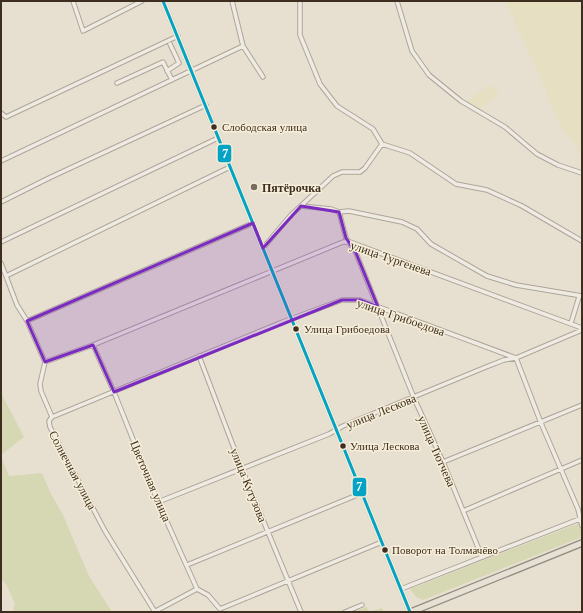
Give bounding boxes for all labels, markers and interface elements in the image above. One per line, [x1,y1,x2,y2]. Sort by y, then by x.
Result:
place label: Слободская улица [222,120,307,134]
marker: Слободская улица [209,122,219,132]
line badge: 7 [217,144,232,163]
text: 7 [222,147,228,161]
place label: Пятёрочка [262,180,321,195]
marker: Пятёрочка [249,182,259,192]
street label: улица Тургенева [349,237,434,279]
street label: улица Грибоедова [355,295,448,339]
place label: Улица Грибоедова [304,322,390,336]
marker: Улица Грибоедова [291,324,301,334]
street label: улица Лескова [344,390,419,432]
street label: улица Тютчева [415,413,460,489]
street label: Солнечная улица [46,428,101,513]
street label: Цветочная улица [127,438,175,524]
place label: Улица Лескова [350,439,420,453]
marker: Улица Лескова [338,441,348,451]
street label: улица Кутузова [227,446,271,525]
line badge: 7 [352,477,367,497]
text: 7 [356,480,362,494]
place label: Поворот на Толмачёво [392,543,498,557]
marker: Поворот на Толмачёво [380,545,390,555]

